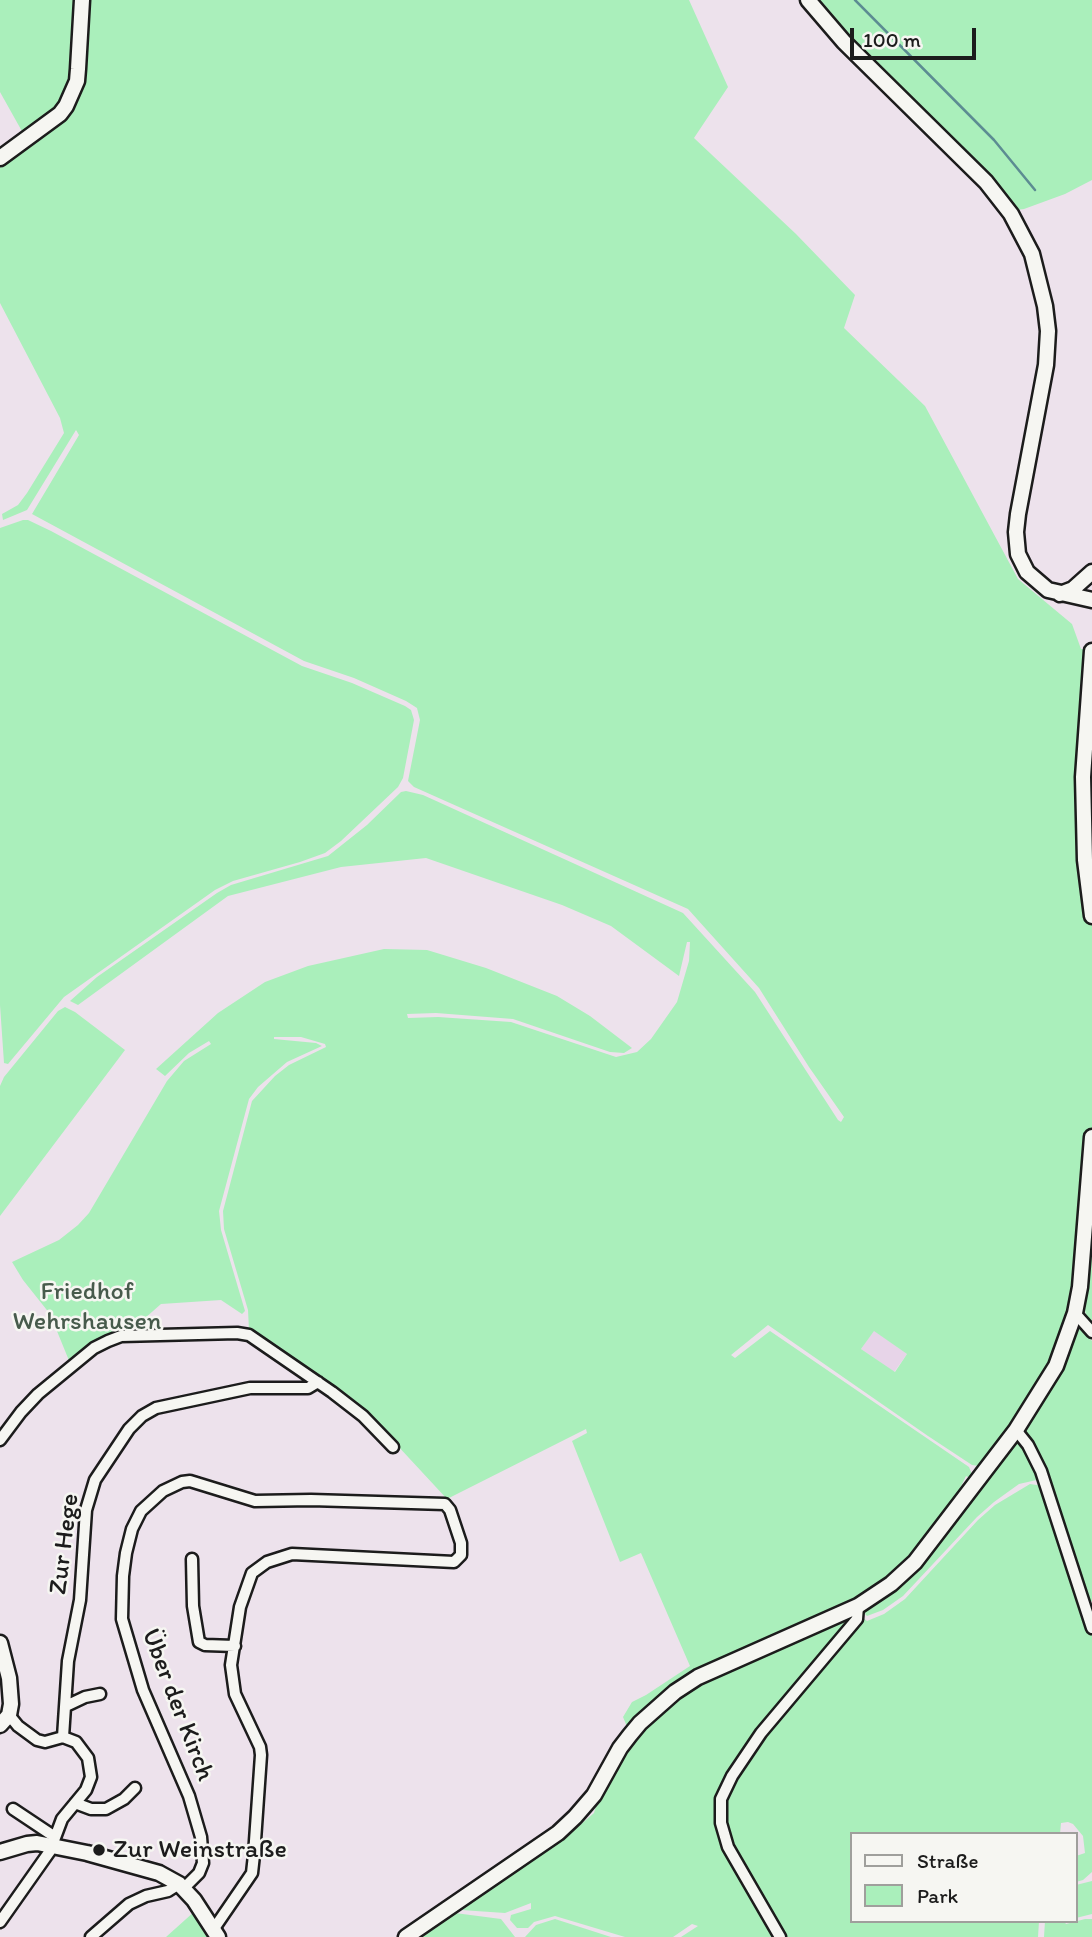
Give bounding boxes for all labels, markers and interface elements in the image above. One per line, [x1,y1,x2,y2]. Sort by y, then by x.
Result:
scale bar [854,14,980,58]
text: 100 m [863,27,921,52]
park label: Friedhof Wehrshausen [12,1276,162,1338]
street label: Zur Hege [43,1492,87,1596]
street label: Über der Kirch [134,1625,220,1785]
legend [850,1832,1078,1923]
place label: Zur Weinstraße [113,1834,287,1866]
marker: Zur Weinstraße [91,1842,107,1858]
text: Straße [917,1848,978,1873]
text: Park [917,1883,958,1908]

